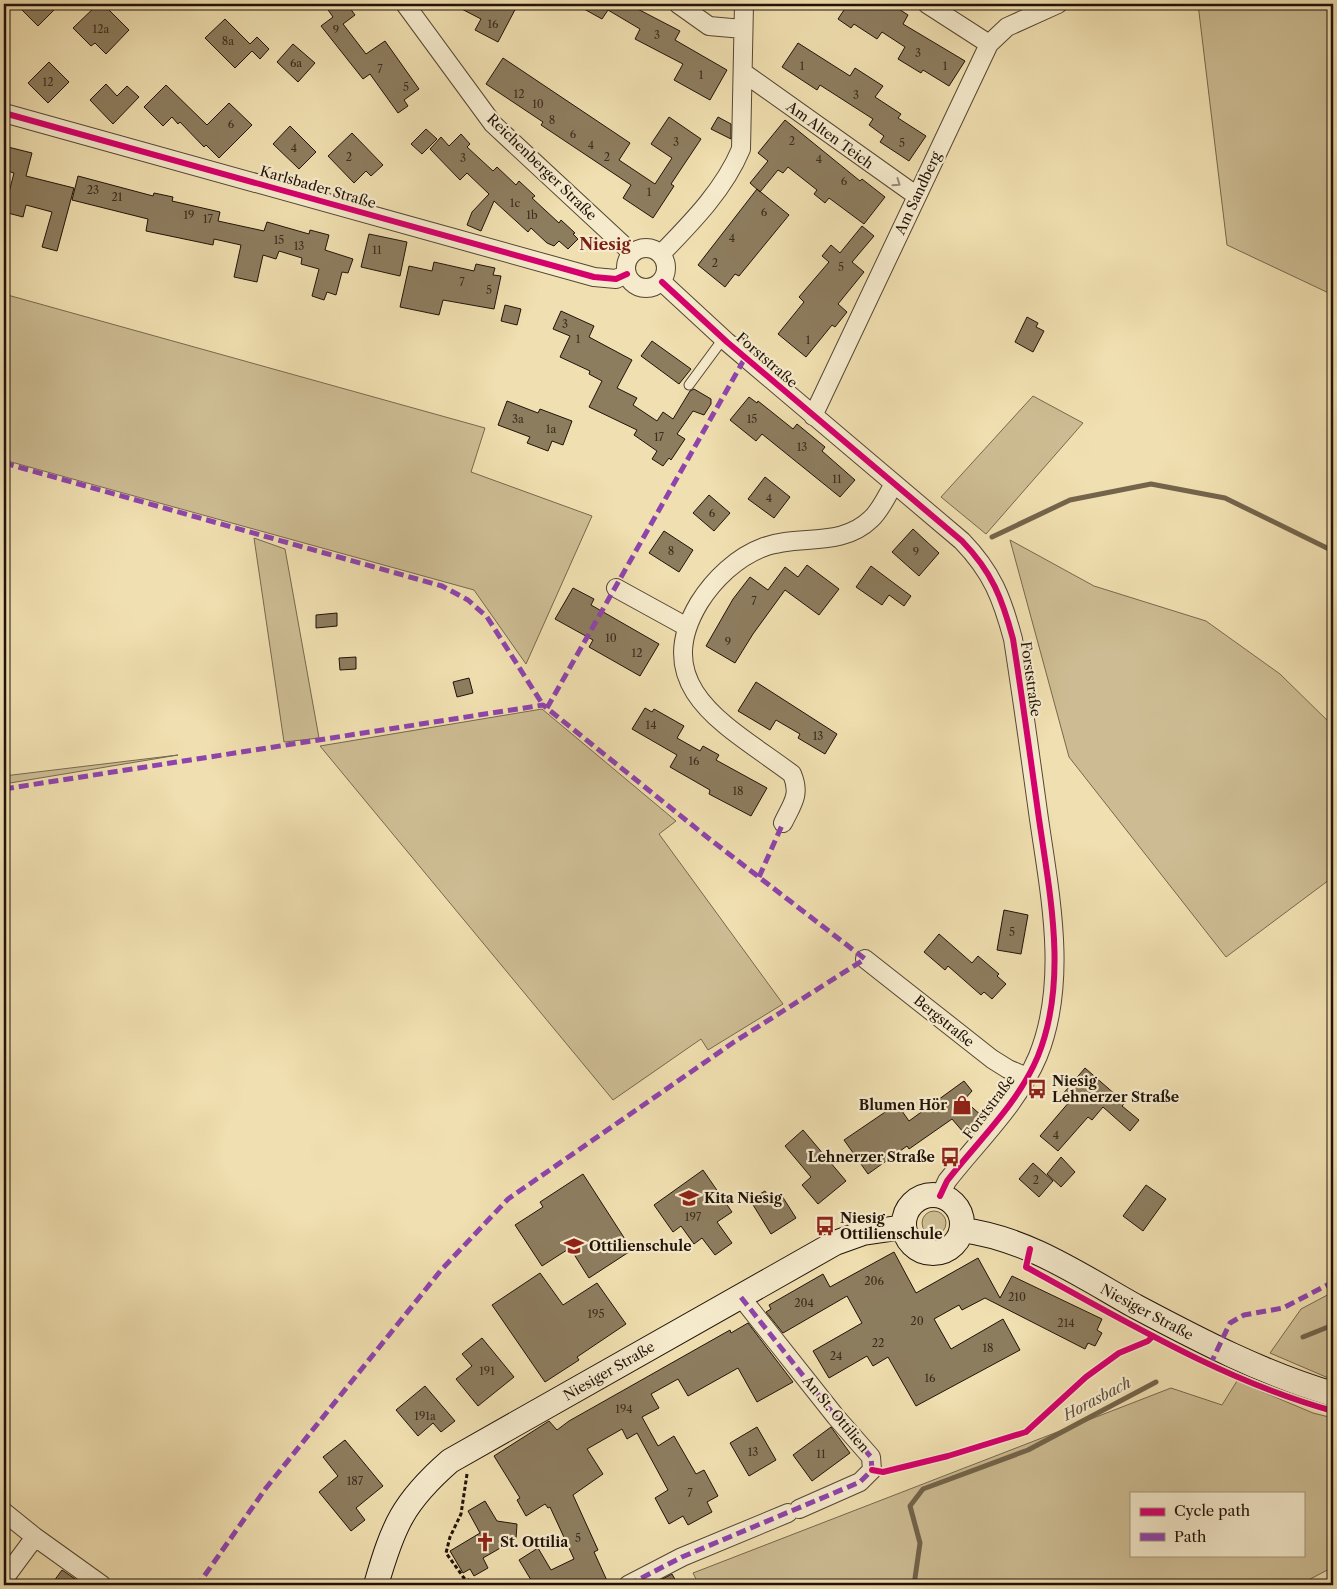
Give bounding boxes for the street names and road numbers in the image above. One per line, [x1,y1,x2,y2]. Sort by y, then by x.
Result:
street label: Am Alten Teich [782,97,877,173]
street label: Reichenberger Straße [483,110,601,224]
street label: Am Sandberg [890,148,945,238]
street label: Karlsbader Straße [258,162,378,212]
street label: Forststraße [733,328,802,392]
street label: Forststraße [1017,640,1045,718]
street label: Bergstraße [910,991,978,1051]
street label: Forststraße [959,1071,1019,1143]
street label: Niesiger Straße [1097,1280,1197,1344]
street label: Niesiger Straße [560,1337,658,1404]
street label: An St. Ottilien [798,1371,873,1456]

